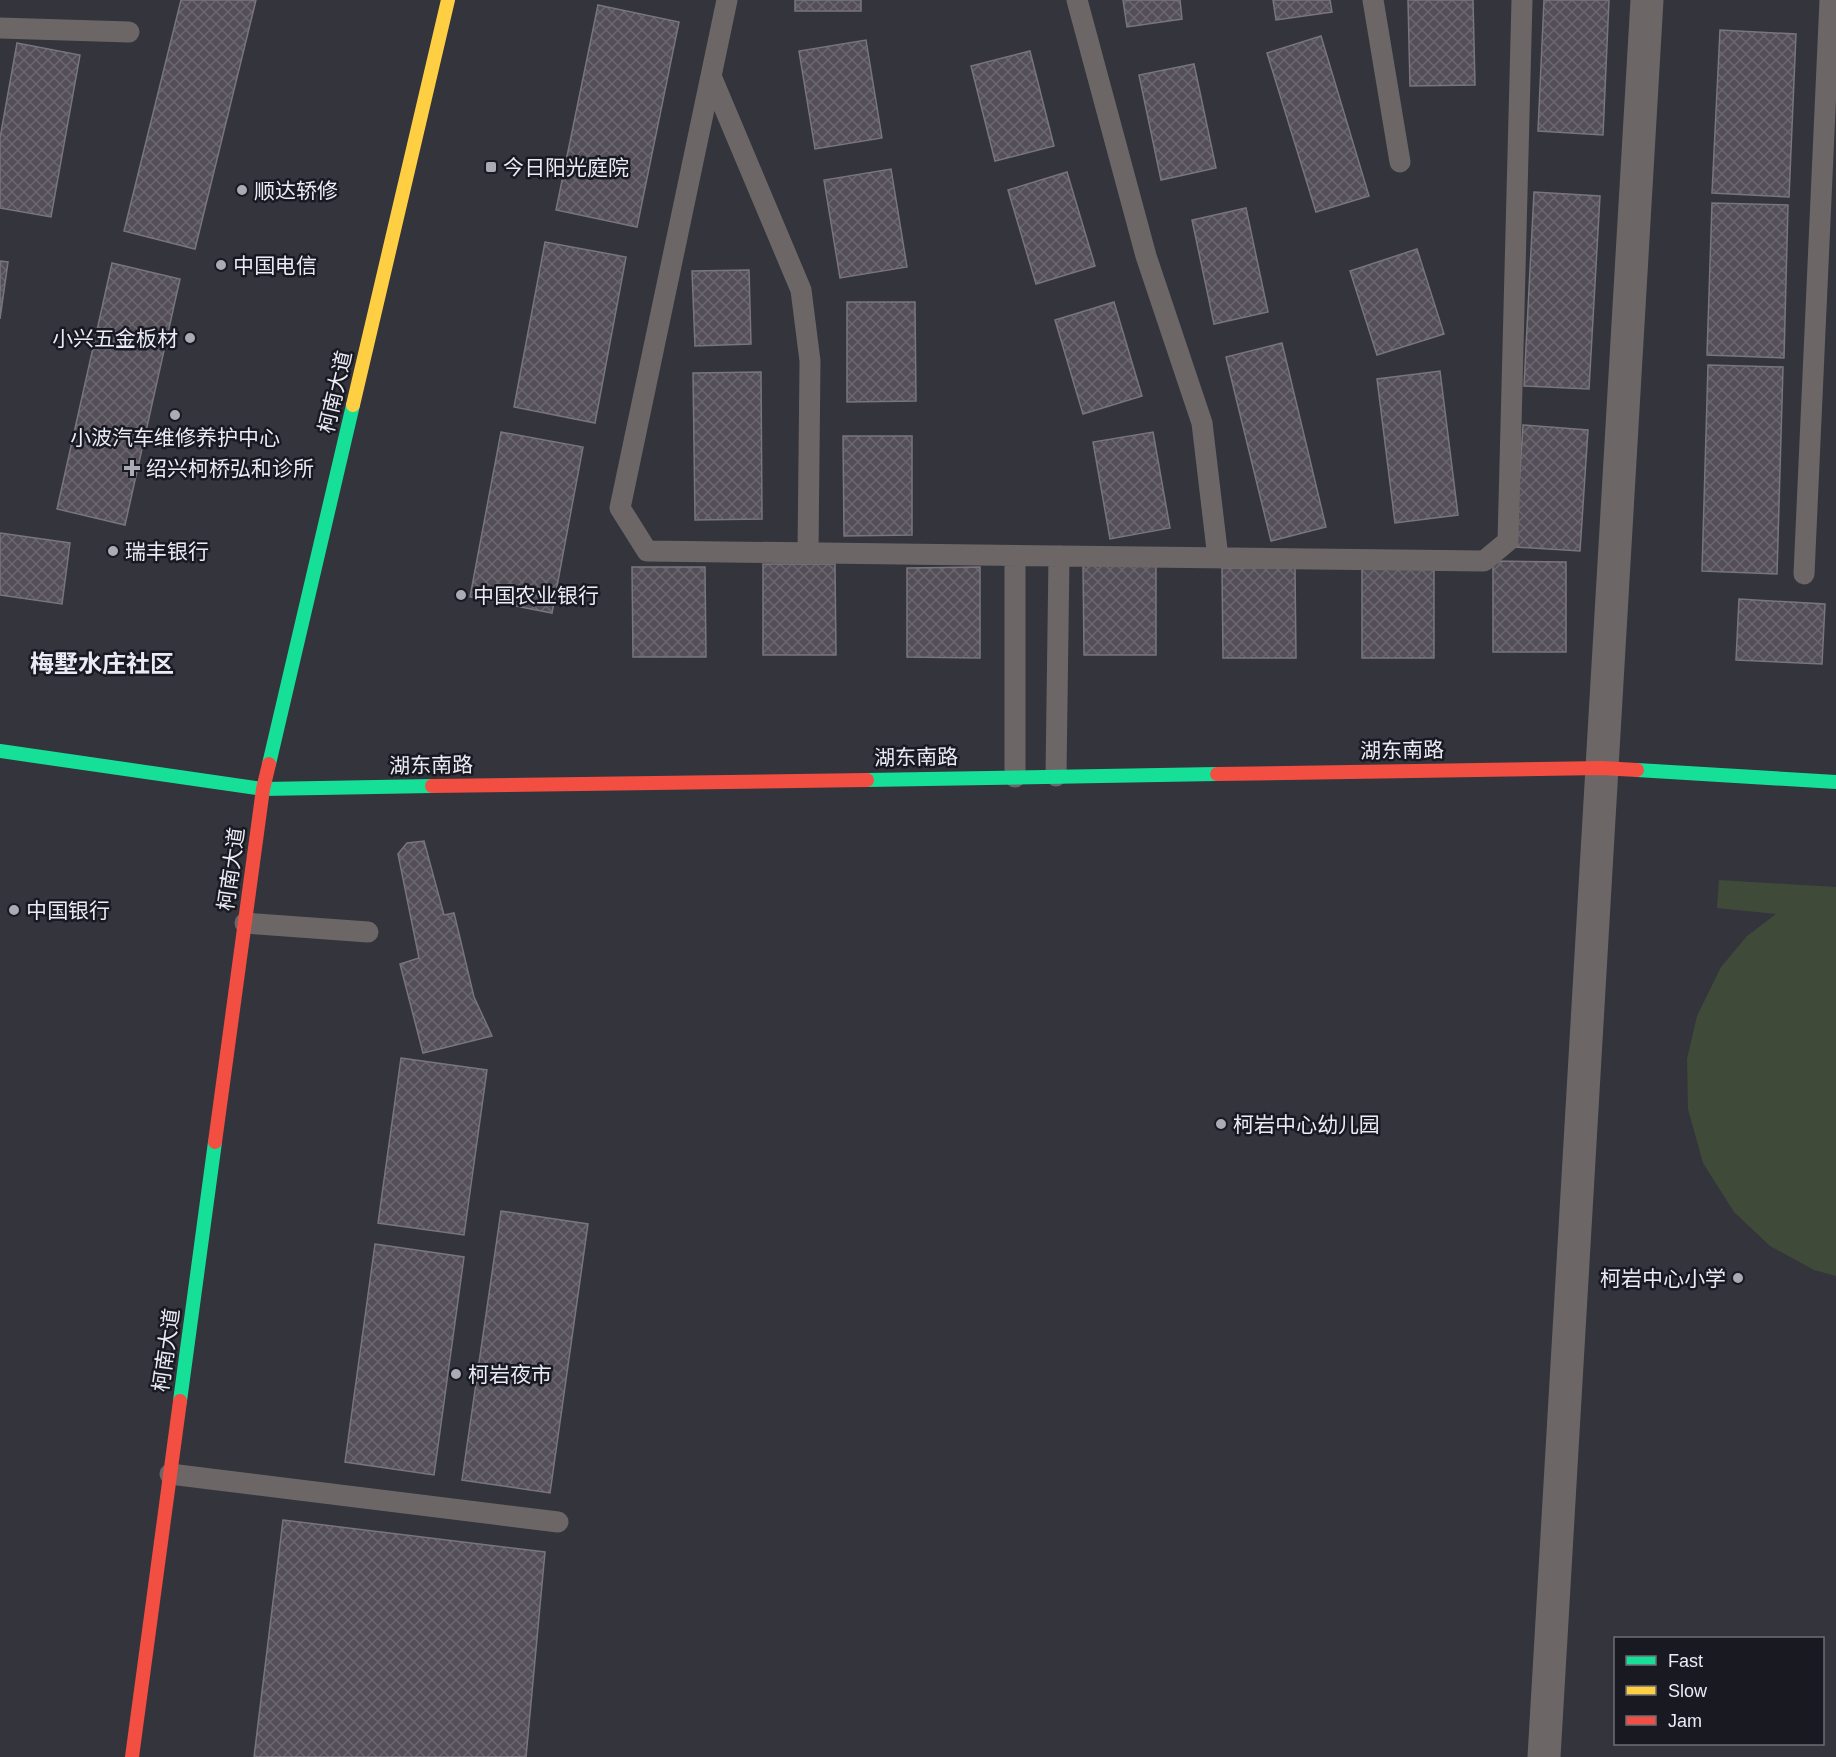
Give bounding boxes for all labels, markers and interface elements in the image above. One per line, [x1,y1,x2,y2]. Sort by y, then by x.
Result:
place label: 今日阳光庭院 [503,156,629,179]
marker: 今日阳光庭院 [484,160,498,174]
place label: 顺达轿修 [254,179,338,202]
marker: 顺达轿修 [235,183,249,197]
place label: 中国电信 [233,254,317,277]
marker: 中国电信 [214,258,228,272]
place label: 小兴五金板材 [52,327,178,350]
marker: 小兴五金板材 [183,331,197,345]
street label: 柯南大道 [314,348,356,436]
marker: 小波汽车维修养护中心 [168,408,182,422]
place label: 小波汽车维修养护中心 [70,426,280,449]
place label: 绍兴柯桥弘和诊所 [146,457,314,480]
marker: 绍兴柯桥弘和诊所 [123,459,141,477]
place label: 瑞丰银行 [125,540,209,563]
marker: 瑞丰银行 [106,544,120,558]
place label: 中国农业银行 [473,584,599,607]
marker: 中国农业银行 [454,588,468,602]
district label: 梅墅水庄社区 [30,650,174,677]
street label: 湖东南路 [1360,738,1444,762]
street label: 湖东南路 [874,745,958,769]
street label: 湖东南路 [389,753,473,777]
street label: 柯南大道 [214,826,248,912]
place label: 中国银行 [26,899,110,922]
marker: 中国银行 [7,903,21,917]
place label: 柯岩中心幼儿园 [1233,1113,1380,1136]
marker: 柯岩中心幼儿园 [1214,1117,1228,1131]
place label: 柯岩中心小学 [1600,1267,1726,1290]
marker: 柯岩中心小学 [1731,1271,1745,1285]
street label: 柯南大道 [149,1307,183,1393]
place label: 柯岩夜市 [468,1363,552,1386]
marker: 柯岩夜市 [449,1367,463,1381]
legend [1614,1637,1824,1745]
text: Fast [1668,1651,1703,1671]
text: Slow [1668,1681,1708,1701]
text: Jam [1668,1711,1702,1731]

